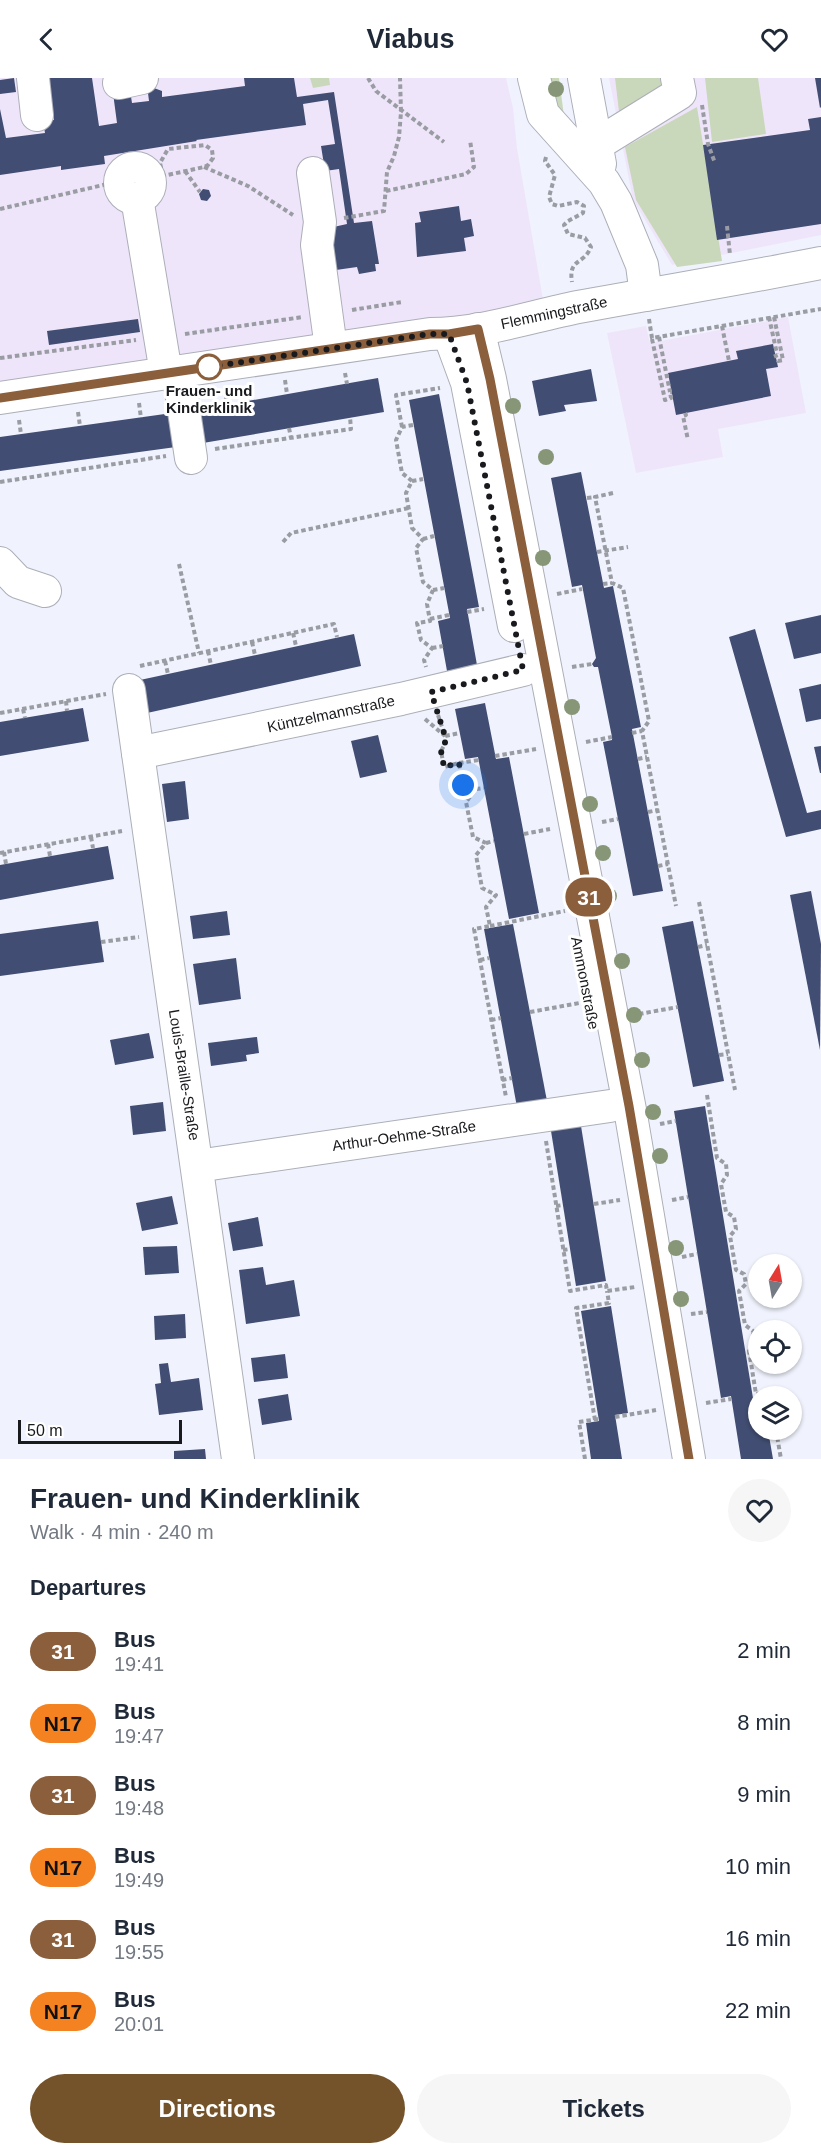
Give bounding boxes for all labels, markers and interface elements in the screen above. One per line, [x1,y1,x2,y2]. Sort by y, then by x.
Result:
icon: back [30,23,63,56]
icon: heart [758,23,791,56]
text: Viabus [366,24,455,54]
street label: Flemmingstraße [499,293,609,332]
marker: Frauen- und Kinderklinik [196,354,222,380]
place label: Frauen- und Kinderklinik [166,382,253,416]
street label: Küntzelmannstraße [266,692,396,735]
your location [448,770,478,800]
line badge: 31 [562,878,616,916]
text: 31 [577,886,601,909]
street label: Ammonstraße [568,935,603,1031]
street label: Louis-Braille-Straße [166,1008,203,1142]
street label: Arthur-Oehme-Straße [331,1117,477,1154]
north arrow [748,1254,802,1308]
map controls [748,1254,802,1440]
button: locate [748,1320,802,1374]
button: layers [748,1386,802,1440]
scale bar [18,1417,182,1444]
text: 50 m [27,1422,63,1439]
button: heart [728,1479,791,1542]
text: Frauen- und Kinderklinik [30,1483,360,1514]
text: Walk · 4 min · 240 m [30,1521,214,1543]
text: Departures [30,1575,146,1600]
text: Bus [114,1627,156,1652]
text: 2 min [737,1638,791,1663]
text: 31 [51,1640,75,1663]
text: 19:41 [114,1653,164,1675]
text: Bus [114,1699,156,1724]
text: 8 min [737,1710,791,1735]
text: N17 [44,1712,82,1735]
text: 19:47 [114,1725,164,1747]
text: Bus [114,1771,156,1796]
text: 9 min [737,1782,791,1807]
text: 31 [51,1784,75,1807]
text: 19:48 [114,1797,164,1819]
text: Bus [114,1843,156,1868]
text: 10 min [725,1854,791,1879]
text: N17 [44,1856,82,1879]
text: 19:49 [114,1869,164,1891]
text: Bus [114,1915,156,1940]
text: 16 min [725,1926,791,1951]
text: 31 [51,1928,75,1951]
text: 19:55 [114,1941,164,1963]
text: Bus [114,1987,156,2012]
text: 22 min [725,1998,791,2023]
text: N17 [44,2000,82,2023]
text: 20:01 [114,2013,164,2035]
button: Directions [30,2074,405,2143]
button: Tickets [417,2074,791,2143]

